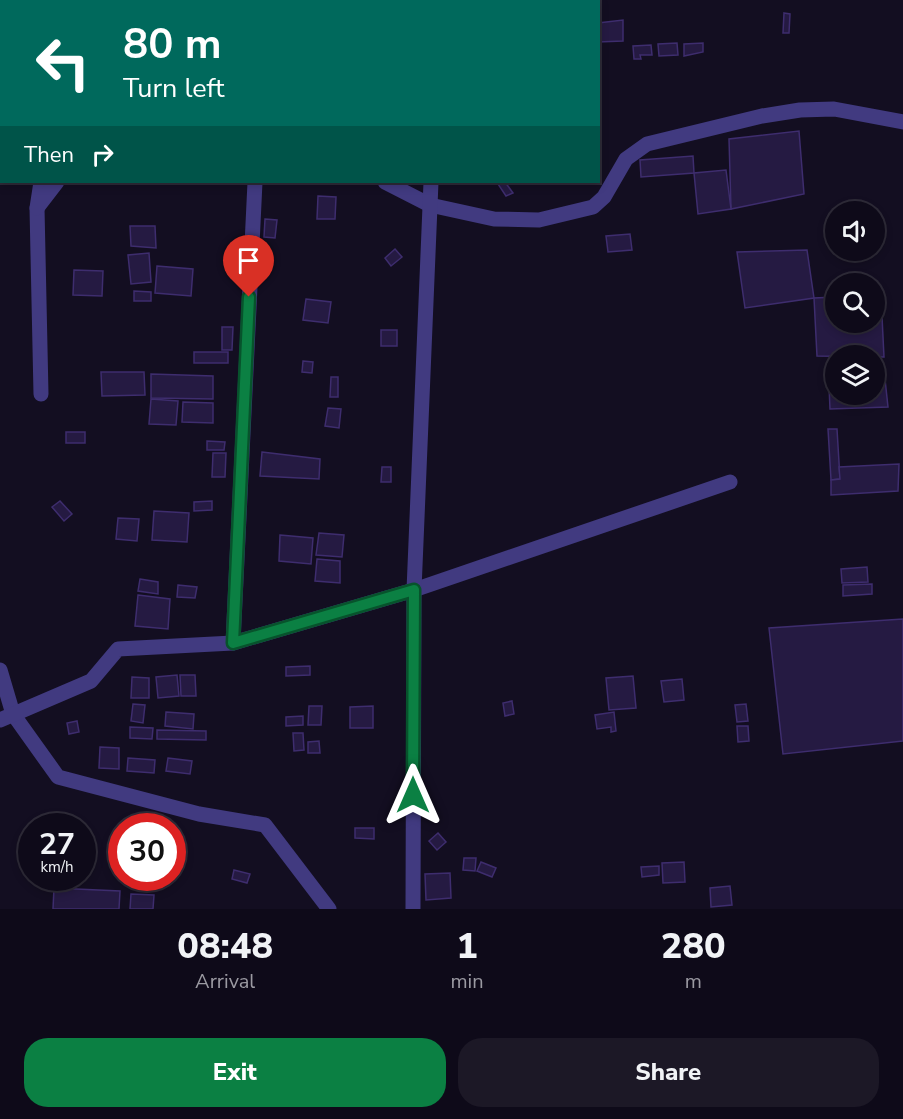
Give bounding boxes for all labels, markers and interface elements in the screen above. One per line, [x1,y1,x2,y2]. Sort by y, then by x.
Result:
text: 80 m [123,16,222,73]
icon: left [24,24,102,102]
text: Turn left [123,70,224,107]
icon: right [86,138,119,171]
text: Then [24,140,74,170]
map controls [825,201,885,405]
button: sound [825,201,885,261]
pin [223,235,274,297]
icon: arrive [232,244,265,277]
button: search [825,273,885,333]
button: layers [825,345,885,405]
position arrow [381,763,445,827]
speed limit sign: 30 [108,813,186,891]
text: 27 [39,824,75,865]
text: km/h [40,857,74,877]
text: 08:48 [177,922,273,971]
text: 1 [456,922,478,971]
text: 280 [661,922,726,971]
text: Arrival [195,968,255,995]
text: min [450,968,484,995]
text: m [685,968,702,995]
button: Exit [24,1038,446,1107]
button: Share [458,1038,879,1107]

